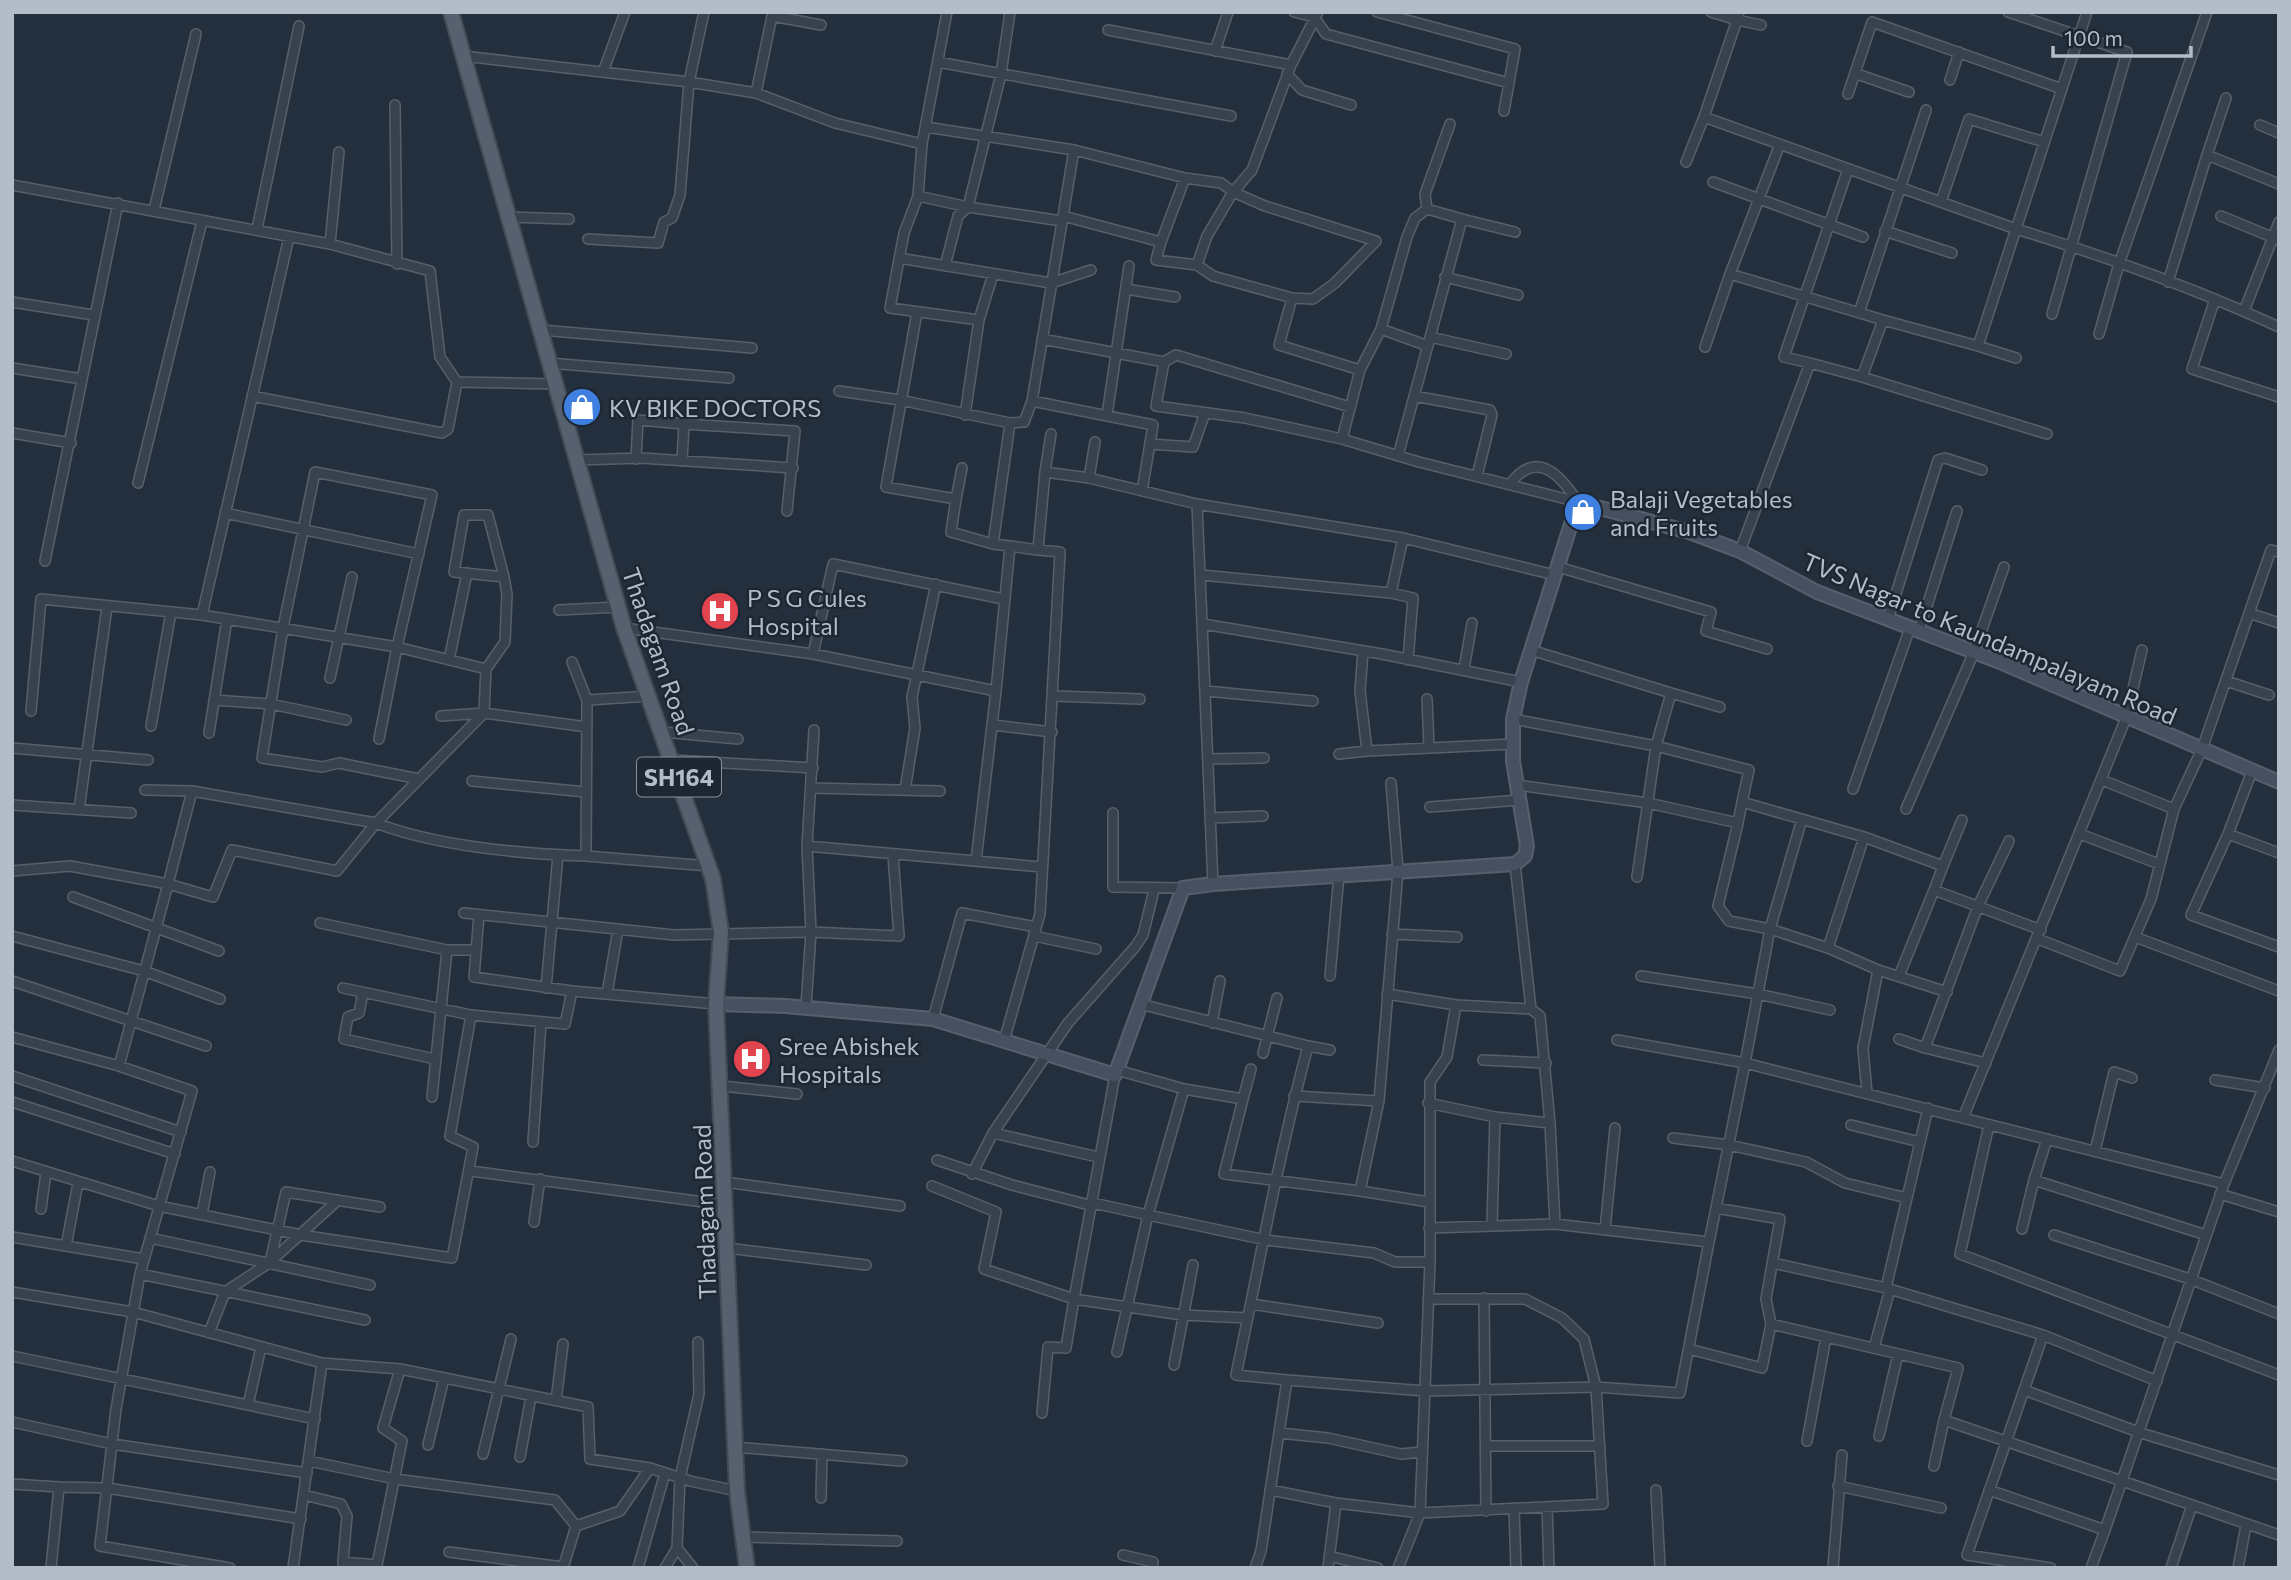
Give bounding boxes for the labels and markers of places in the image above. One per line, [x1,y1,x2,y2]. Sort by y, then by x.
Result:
shop icon: KV BIKE DOCTORS [561,386,603,428]
place label: KV BIKE DOCTORS [609,393,821,422]
place label: Balaji Vegetables and Fruits [1610,484,1793,541]
shop icon: Balaji Vegetables and Fruits [1562,491,1604,533]
place label: P S G Cules Hospital [747,583,867,640]
hospital icon: P S G Cules Hospital [699,590,741,632]
place label: Sree Abishek Hospitals [779,1031,919,1088]
hospital icon: Sree Abishek Hospitals [731,1038,773,1080]

